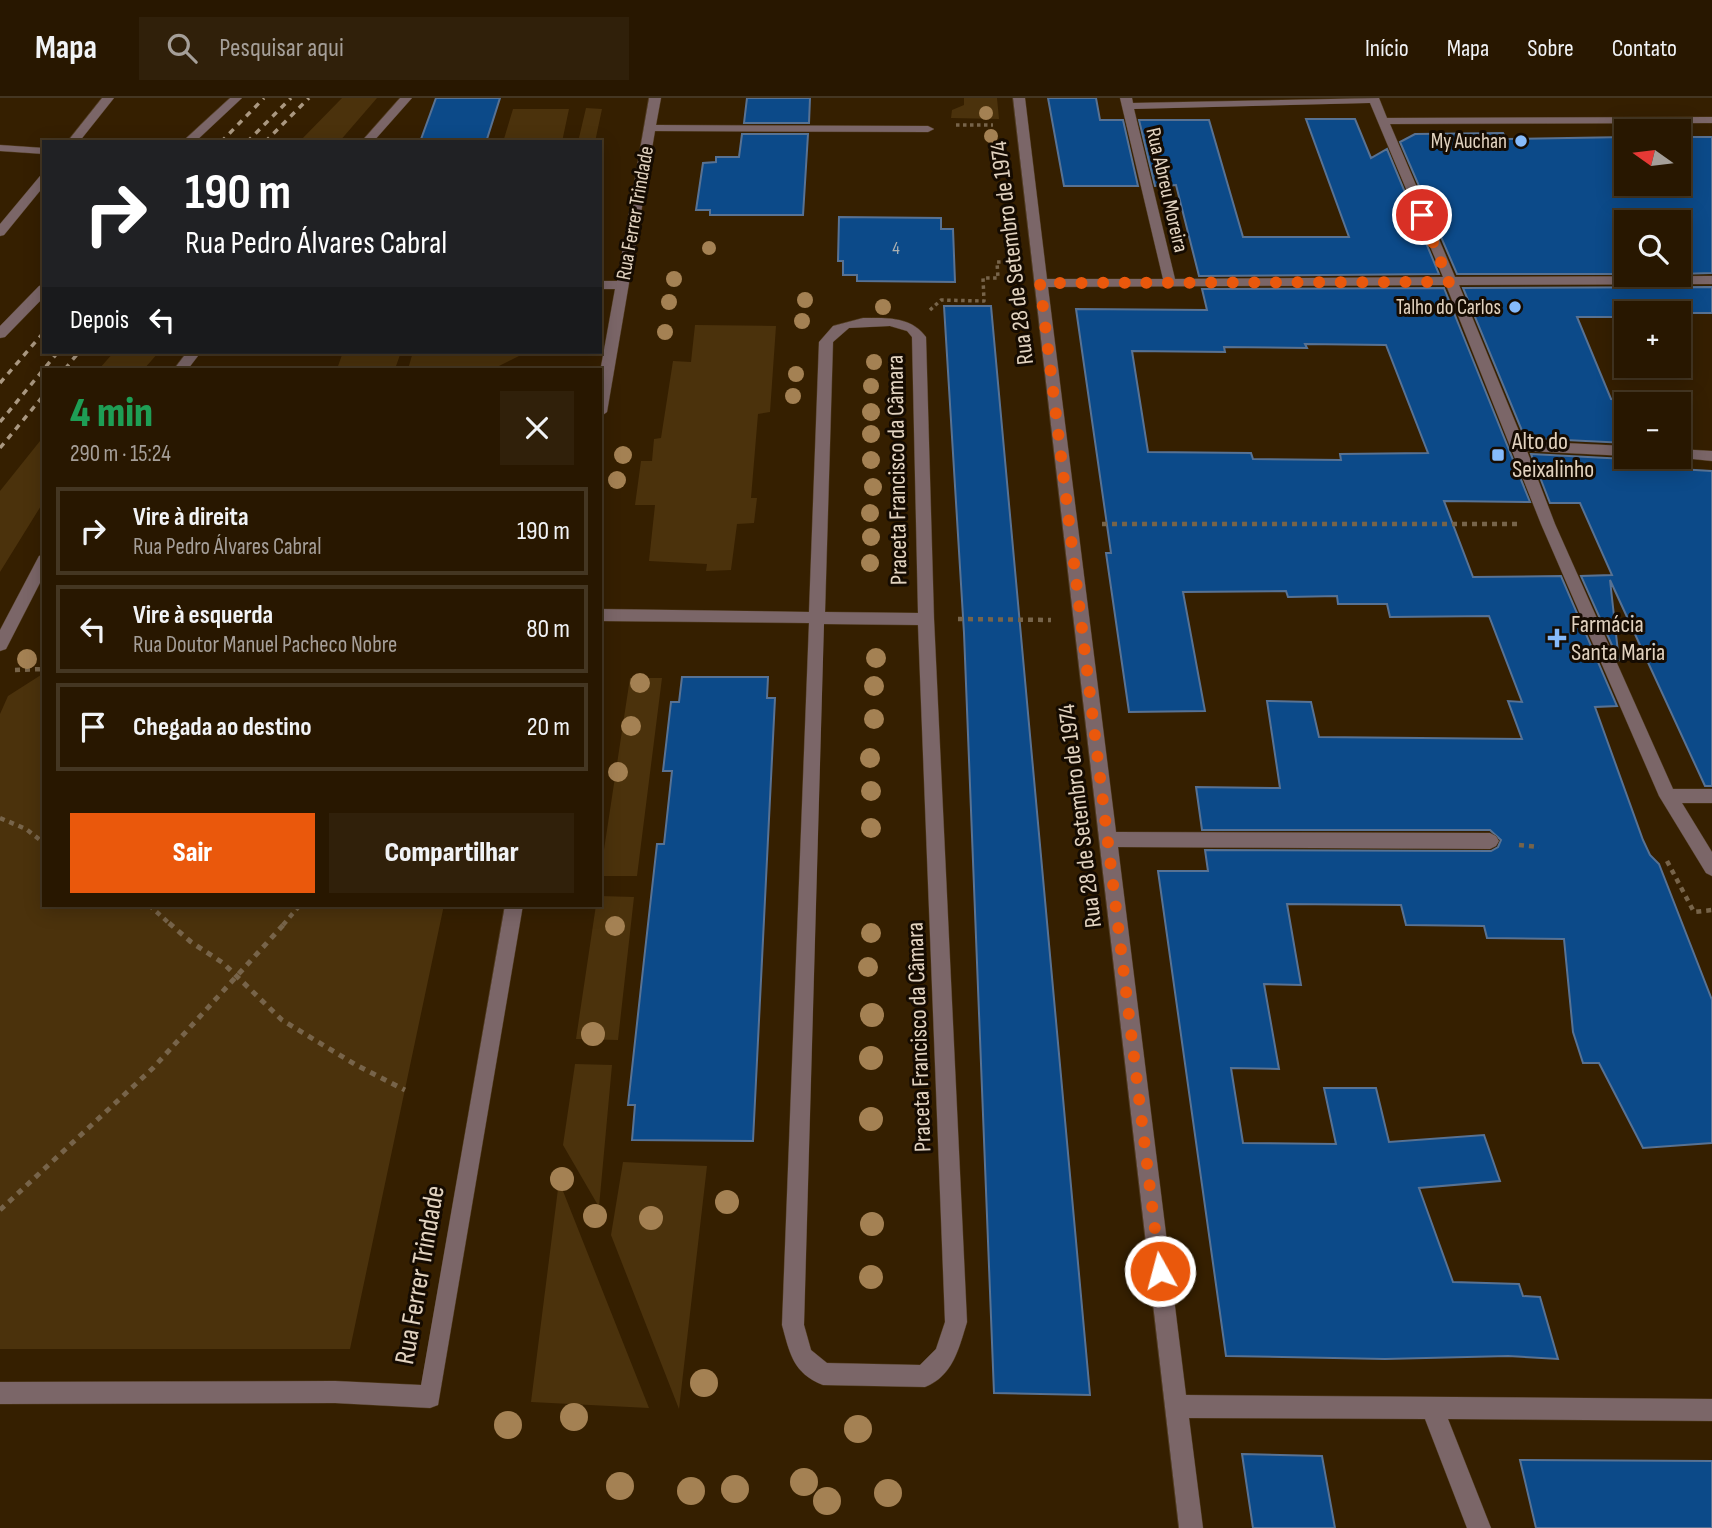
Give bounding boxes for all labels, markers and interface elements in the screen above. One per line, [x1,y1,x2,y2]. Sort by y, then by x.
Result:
search box [139,17,629,80]
text: Mapa [35,28,97,68]
icon: search [163,29,201,67]
text: Pesquisar aqui [219,33,344,64]
text: Início [1365,34,1409,63]
text: Mapa [1447,34,1489,63]
text: Sobre [1527,34,1574,63]
text: Contato [1612,34,1677,63]
north arrow [1614,119,1690,196]
map controls [1614,119,1691,469]
street label: Rua Abreu Moreira [1141,125,1193,255]
place label: My Auchan [1431,129,1507,154]
marker: My Auchan [1513,133,1529,149]
street label: Rua 28 de Setembro de 1974 [984,140,1040,366]
street label: Rua Ferrer Trindade [611,144,659,282]
text: 190 m [185,164,291,223]
icon: right [70,168,161,259]
pin [1392,185,1452,245]
icon: arrive [1403,196,1441,234]
button: search [1614,210,1691,287]
text: Rua Pedro Álvares Cabral [185,224,447,263]
house number: 4 [892,238,900,259]
place label: Talho do Carlos [1396,295,1501,320]
marker: Talho do Carlos [1507,299,1523,315]
icon: left [143,301,181,339]
button: + [1614,301,1691,378]
text: Depois [70,305,129,336]
street label: Praceta Francisco da Câmara [880,355,914,585]
text: 4 min [70,388,153,439]
button: close [500,391,574,465]
button: − [1614,392,1691,469]
place label: Alto do Seixalinho [1511,427,1594,484]
text: 290 m · 15:24 [70,440,171,468]
marker: Alto do Seixalinho [1490,447,1506,463]
text: Vire à direita [133,502,249,533]
icon: right [74,512,112,550]
text: 190 m [517,516,570,547]
text: Rua Pedro Álvares Cabral [133,533,322,561]
text: Vire à esquerda [133,600,273,631]
icon: left [74,610,112,648]
place label: Farmácia Santa Maria [1571,610,1665,667]
text: 80 m [526,614,570,645]
marker: Farmácia Santa Maria [1549,630,1565,646]
text: Rua Doutor Manuel Pacheco Nobre [133,631,397,659]
street label: Rua 28 de Setembro de 1974 [1052,703,1108,929]
icon: arrive [74,708,112,746]
text: Chegada ao destino [133,712,312,743]
text: 20 m [527,712,570,743]
button: Sair [70,813,315,893]
button: Compartilhar [329,813,574,893]
street label: Praceta Francisco da Câmara [900,921,938,1153]
street label: Rua Ferrer Trindade [388,1183,452,1367]
position arrow [1123,1234,1197,1308]

